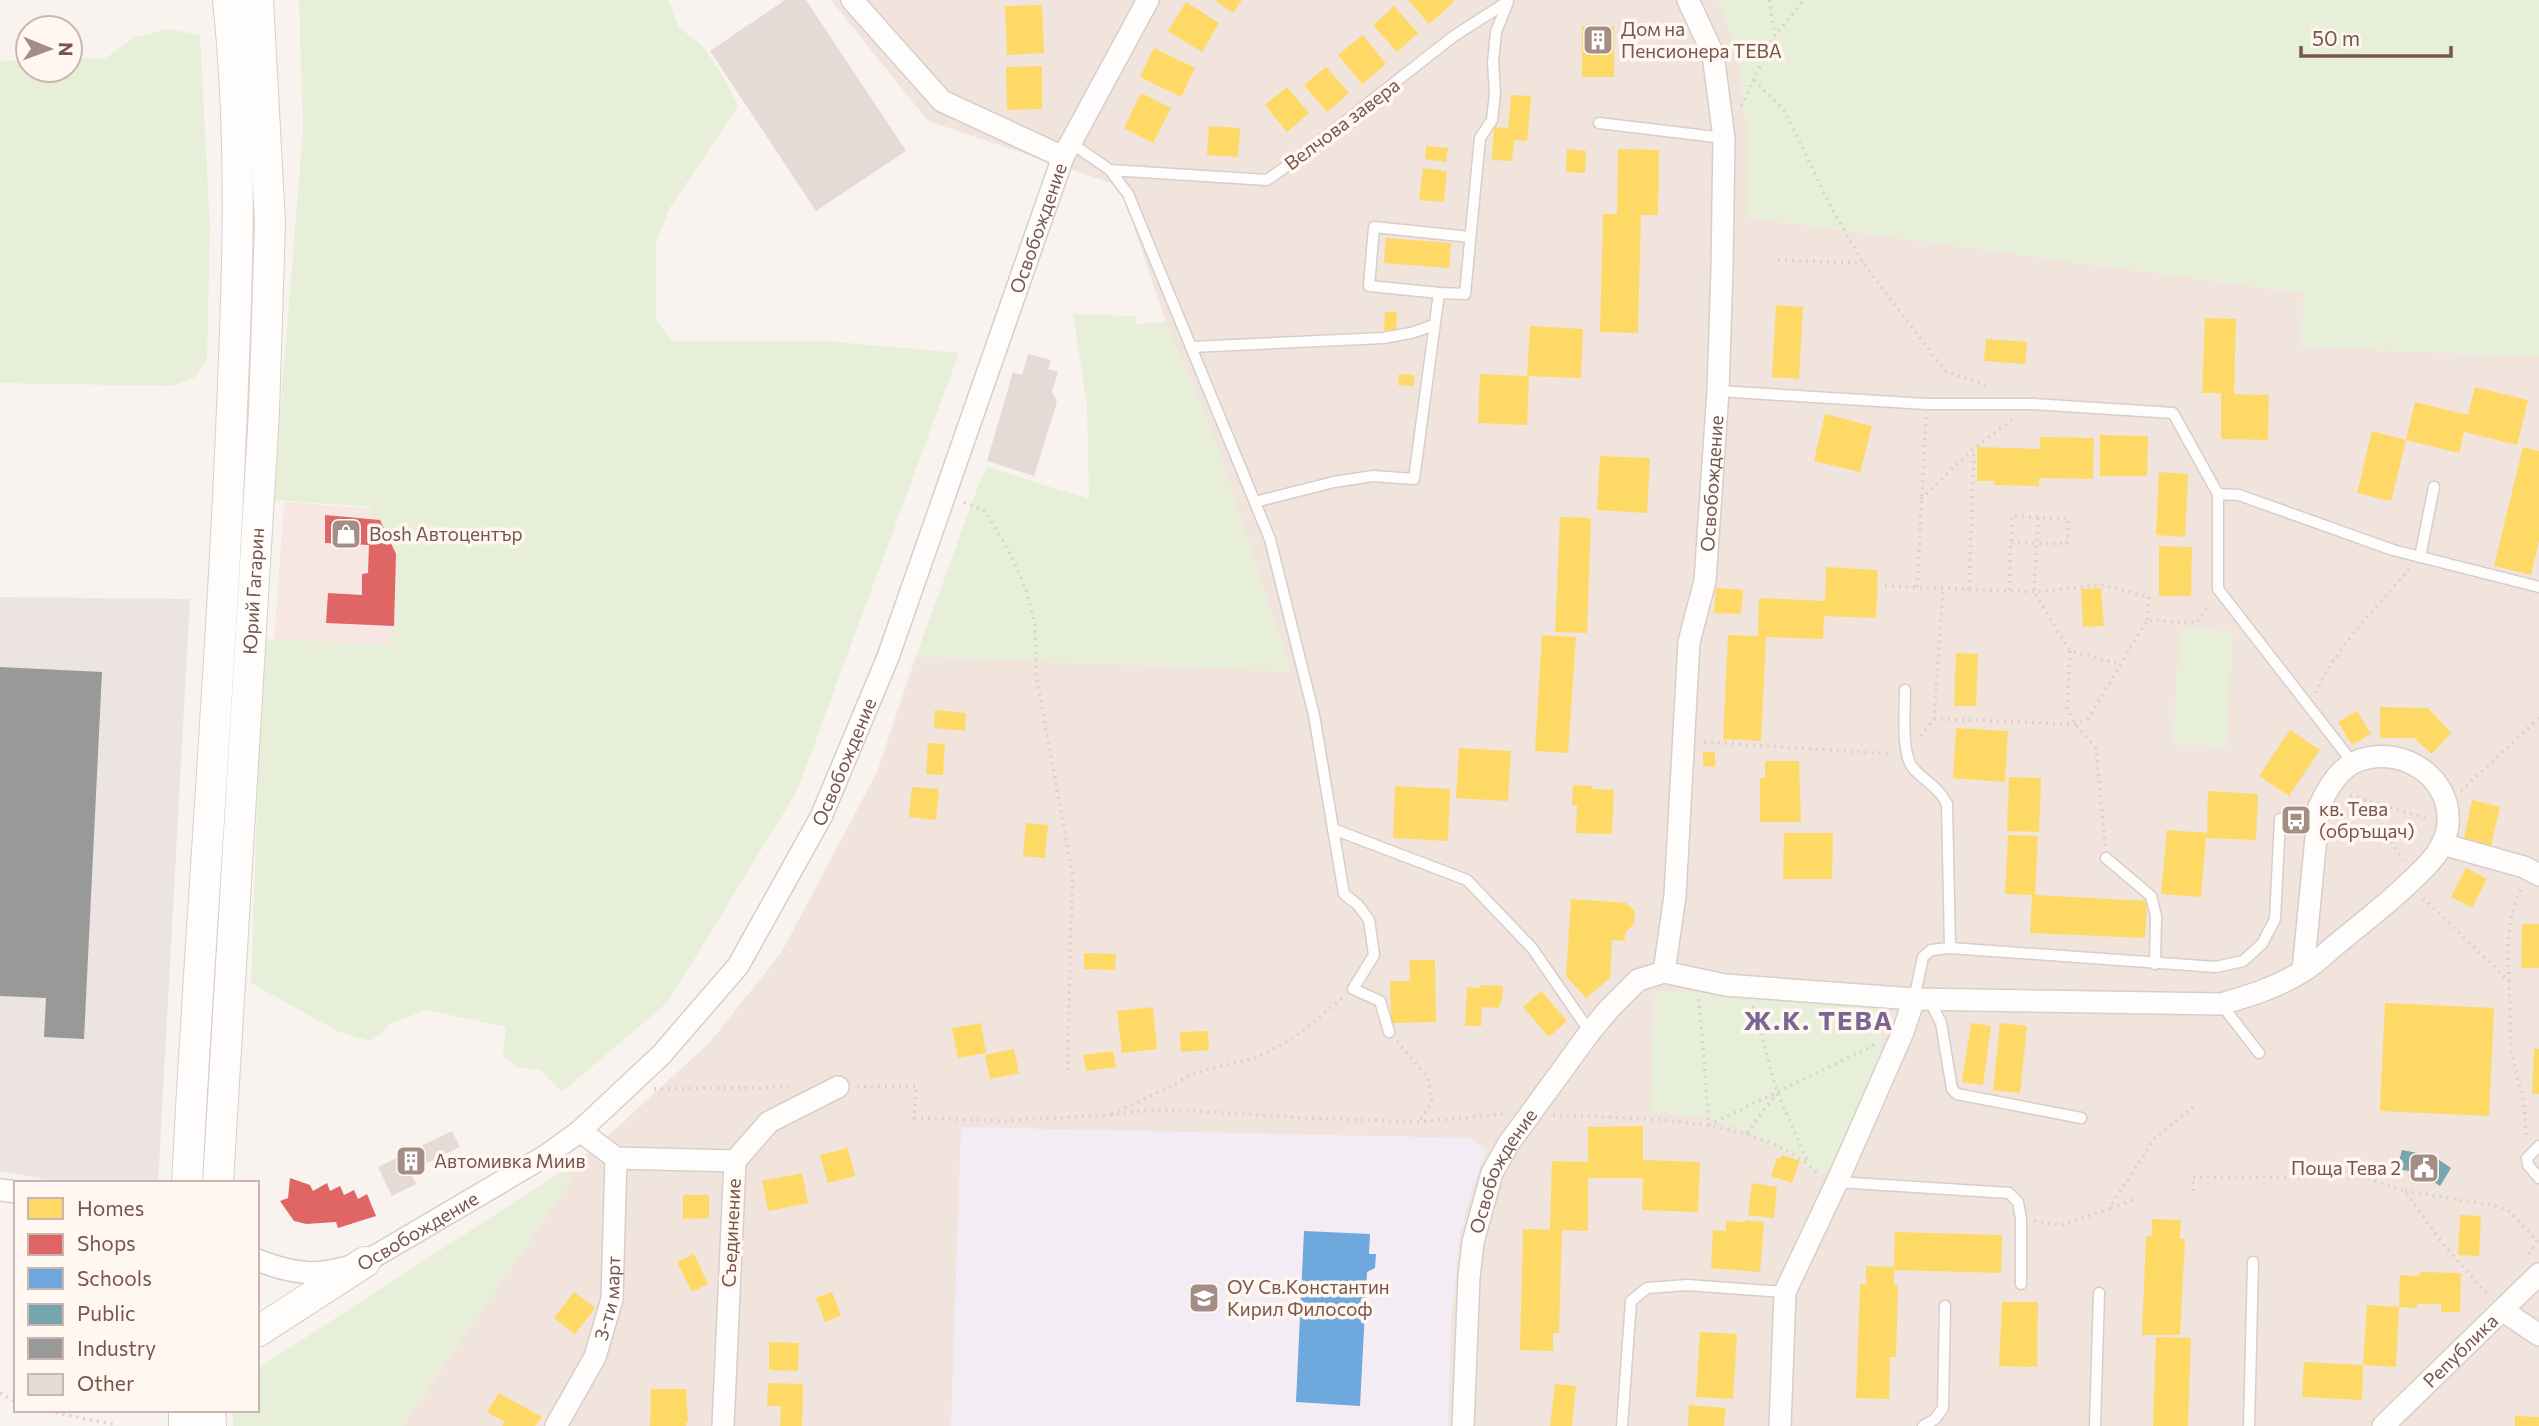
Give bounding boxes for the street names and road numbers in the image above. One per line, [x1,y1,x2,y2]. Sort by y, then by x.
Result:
street label: Велчова завера [1280,73,1404,174]
street label: Освобождение [1004,160,1071,296]
street label: Освобождение [1695,414,1727,552]
street label: Юрий Гагарин [238,527,268,655]
street label: Освобождение [806,694,881,830]
street label: Освобождение [1464,1104,1541,1236]
street label: Съединение [716,1178,745,1288]
street label: Освобождение [353,1186,482,1275]
street label: 3-ти март [589,1255,624,1343]
street label: Република [2418,1309,2502,1392]

